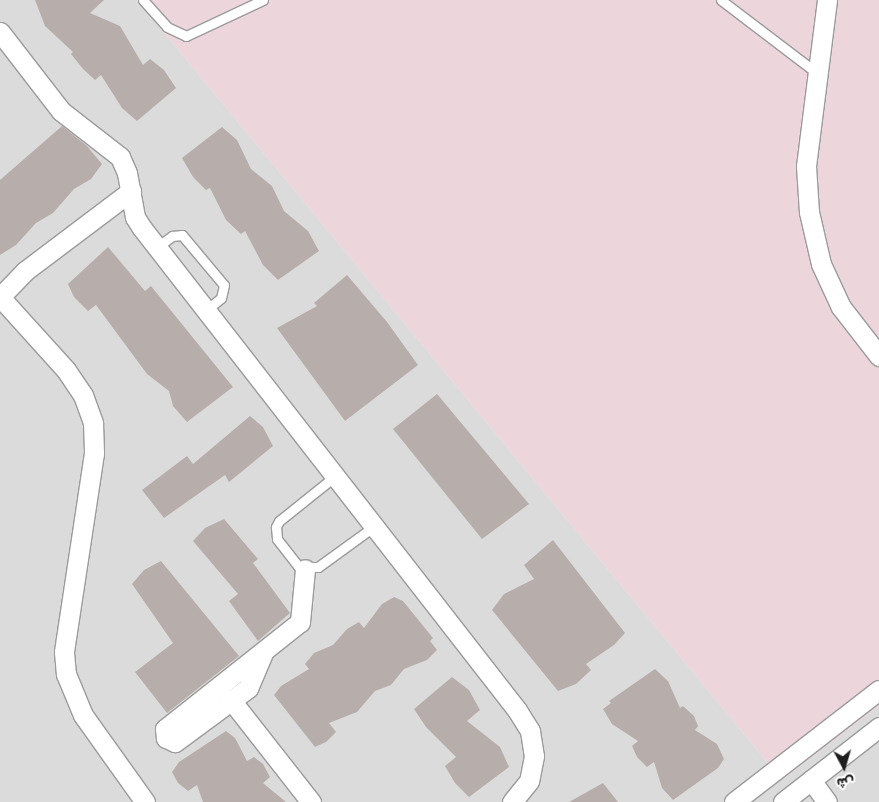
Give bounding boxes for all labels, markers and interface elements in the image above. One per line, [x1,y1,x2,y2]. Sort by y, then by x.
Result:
north arrow [819,742,869,792]
text: ش [836,773,855,792]

